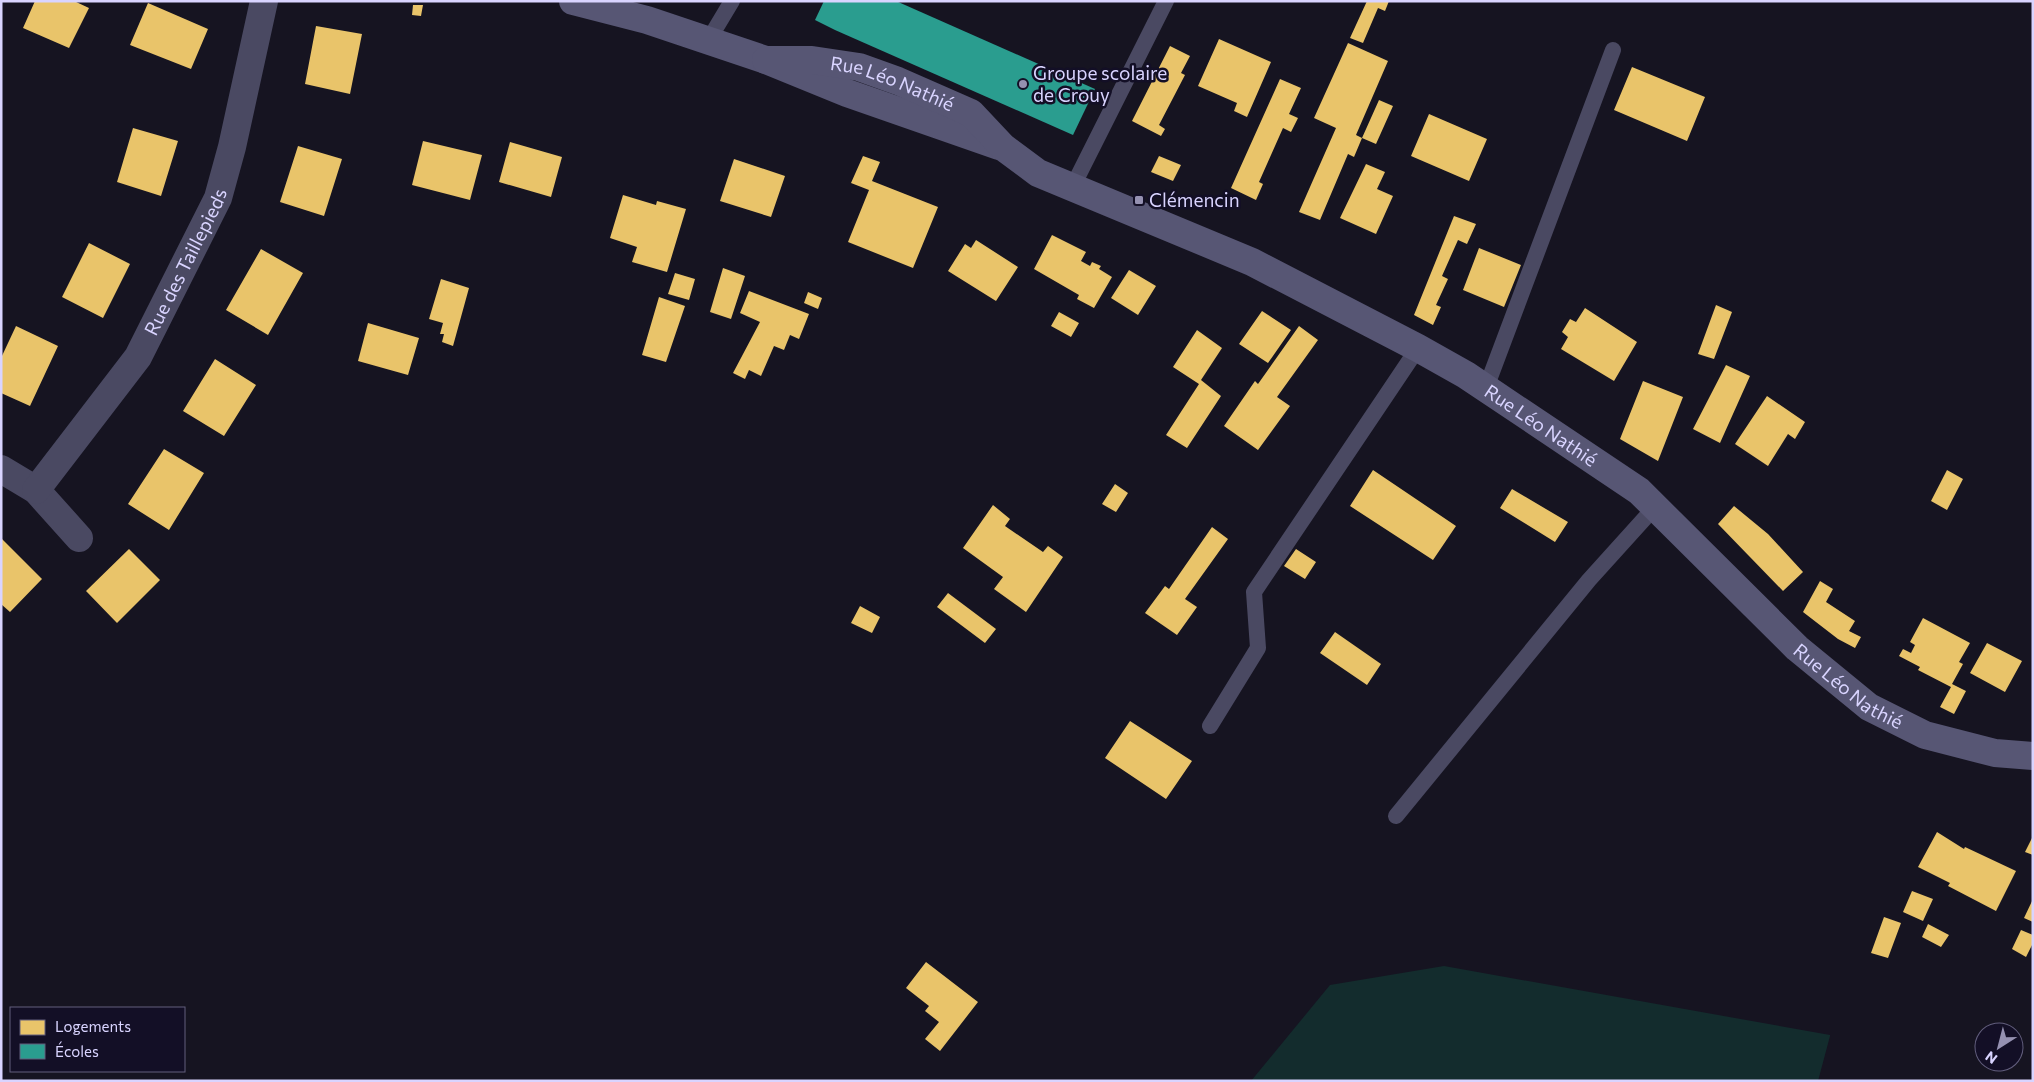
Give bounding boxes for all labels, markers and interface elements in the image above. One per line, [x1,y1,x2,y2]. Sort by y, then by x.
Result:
street label: Rue Léo Nathié [829,51,958,115]
place label: Groupe scolaire de Crouy [1033,61,1167,106]
marker: Groupe scolaire de Crouy [1017,78,1029,90]
street label: Rue des Taillepieds [139,186,231,339]
place label: Clémencin [1149,188,1240,211]
marker: Clémencin [1133,194,1145,206]
street label: Rue Léo Nathié [1481,379,1602,471]
street label: Rue Léo Nathié [1789,638,1907,733]
legend [10,1007,185,1072]
text: Logements [55,1017,131,1035]
north arrow [1974,1022,2024,1072]
text: Écoles [55,1041,99,1060]
text: N [1982,1048,2000,1068]

